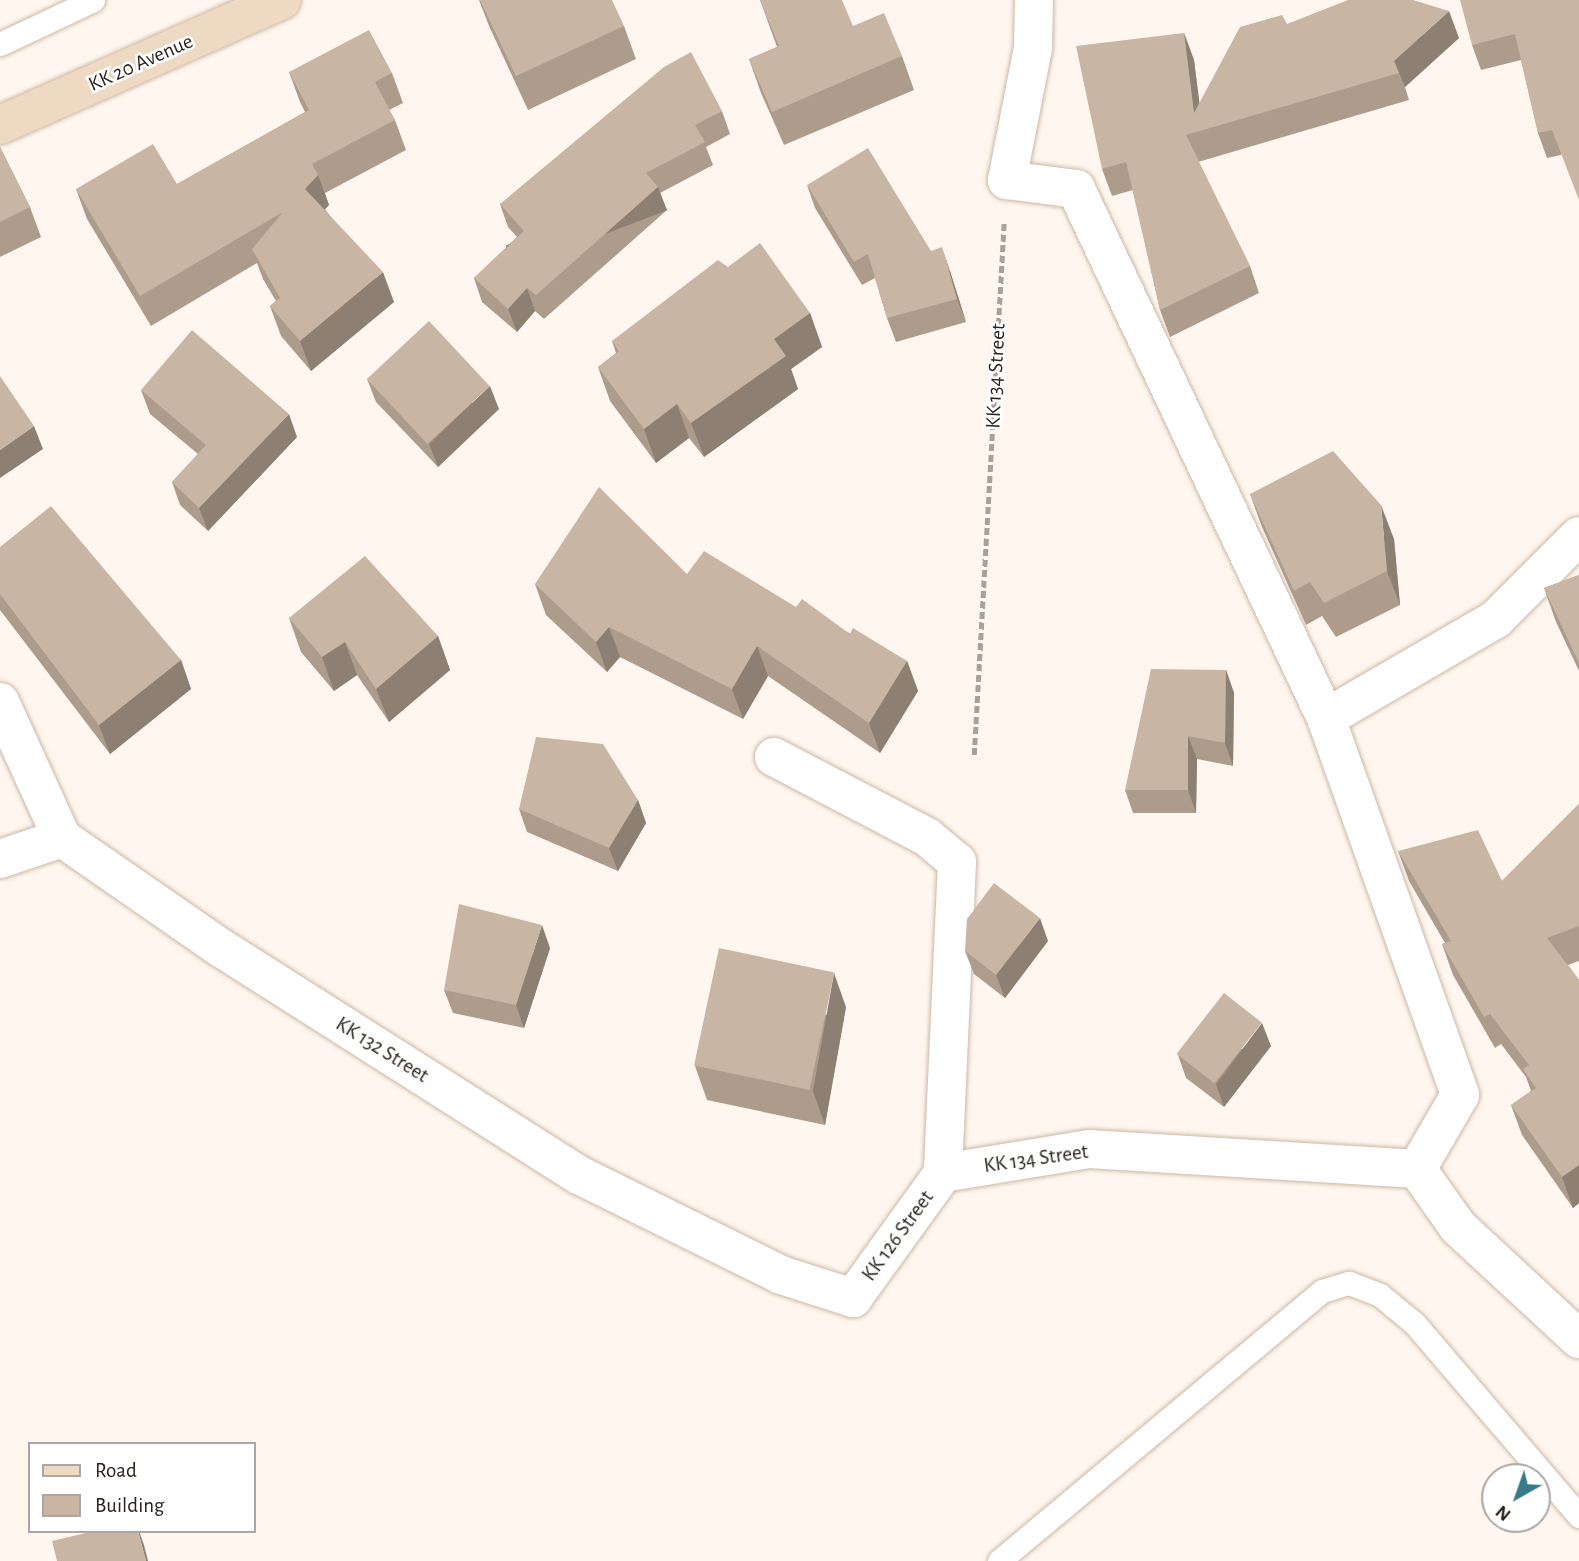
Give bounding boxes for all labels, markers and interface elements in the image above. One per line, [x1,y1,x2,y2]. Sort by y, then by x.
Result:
street label: KK 20 Avenue [85,29,197,97]
street label: KK 134 Street [981,323,1011,429]
street label: KK 132 Street [331,1012,433,1088]
street label: KK 134 Street [982,1139,1090,1179]
street label: KK 126 Street [857,1186,939,1286]
legend [28,1442,256,1533]
text: Road [95,1460,137,1481]
north arrow [1481,1463,1551,1533]
text: Building [95,1495,164,1516]
text: N [1492,1501,1515,1524]

